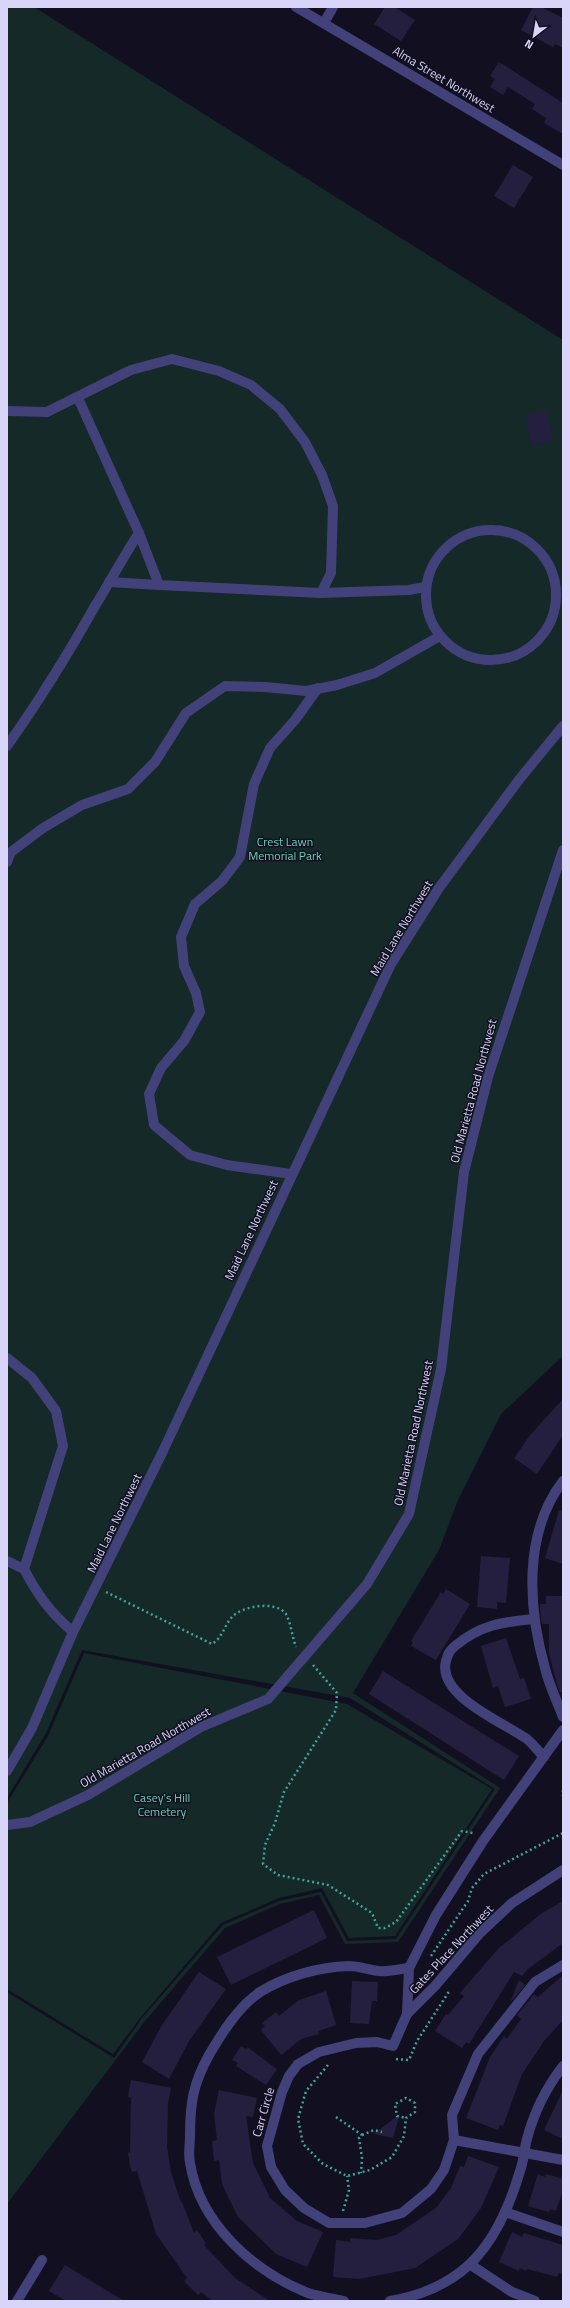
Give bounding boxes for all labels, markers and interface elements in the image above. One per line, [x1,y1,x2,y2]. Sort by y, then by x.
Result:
north arrow [514,16,554,56]
text: N [521,36,536,53]
street label: Alma Street Northwest [389,41,499,117]
park label: Crest Lawn Memorial Park [248,832,322,865]
street label: Maid Lane Northwest [365,876,438,979]
street label: Old Marietta Road Northwest [445,1016,502,1165]
street label: Maid Lane Northwest [219,1176,283,1283]
street label: Old Marietta Road Northwest [388,1358,438,1508]
street label: Maid Lane Northwest [82,1469,147,1576]
street label: Old Marietta Road Northwest [76,1701,215,1792]
park label: Casey's Hill Cemetery [134,1788,190,1821]
street label: Gates Place Northwest [405,1900,498,1998]
street label: Carr Circle [247,2085,279,2139]

